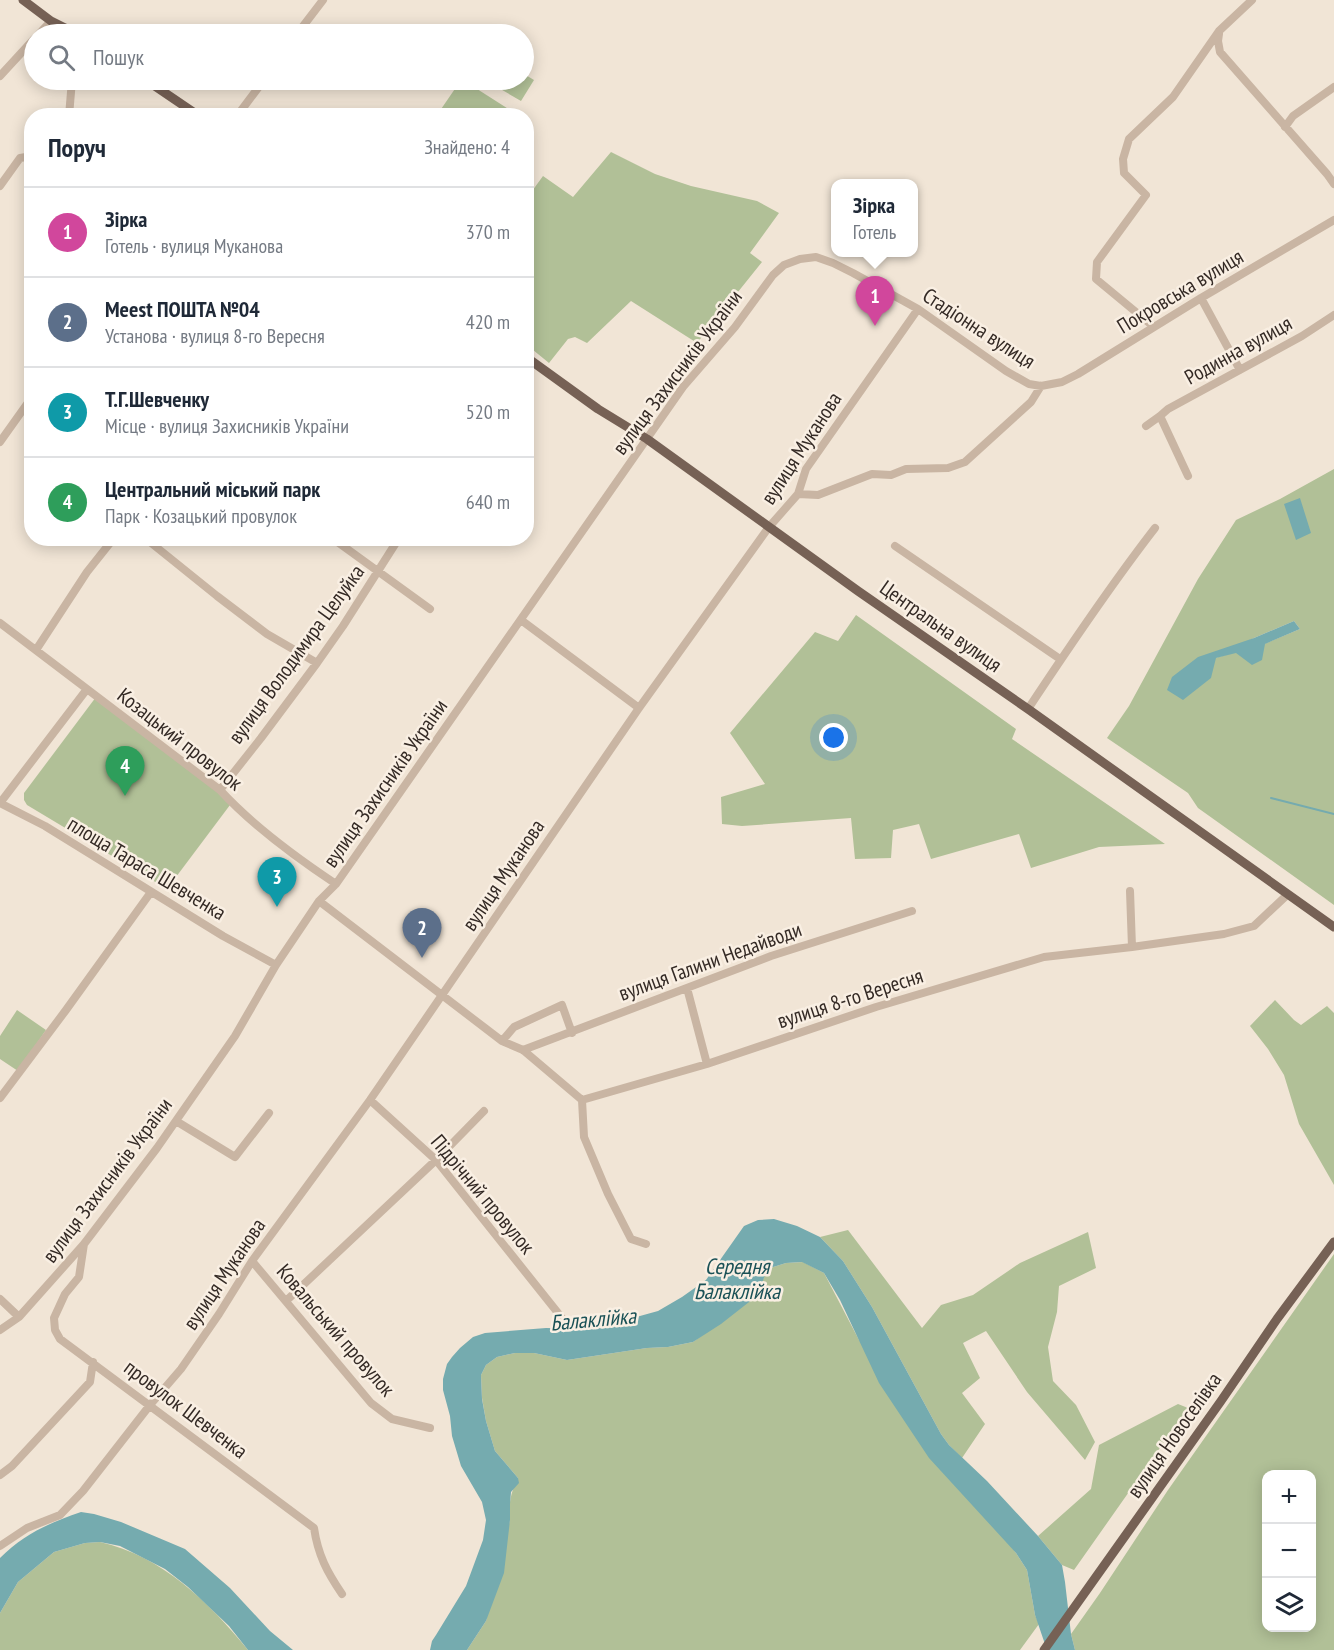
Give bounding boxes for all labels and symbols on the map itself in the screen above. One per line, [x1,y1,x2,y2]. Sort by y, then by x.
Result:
street label: Покровська вулиця [1112,243,1248,339]
pin: 1 [856,276,894,326]
street label: Стадіонна вулиця [918,282,1040,374]
street label: вулиця Захисників України [606,284,748,460]
street label: Родинна вулиця [1180,309,1296,391]
street label: вулиця Муканова [755,387,847,509]
street label: вулиця Володимира Целуйка [222,559,370,749]
street label: Центральна вулиця [875,574,1007,678]
street label: Козацький провулок [112,682,248,796]
street label: вулиця Захисників України [317,694,453,872]
your location [819,723,848,752]
pin: 4 [106,746,144,796]
street label: площа Тараса Шевченка [63,810,231,926]
street label: вулиця Муканова [456,814,550,936]
pin: 3 [258,858,296,907]
pin: 2 [402,908,442,958]
street label: вулиця Галини Недайводи [615,915,805,1007]
street label: вулиця 8-го Вересня [774,962,926,1034]
street label: вулиця Захисників України [36,1092,178,1268]
street label: Підрічний провулок [425,1129,541,1259]
street label: вулиця Муканова [177,1213,271,1335]
water label: Середня Балаклійка [694,1252,781,1305]
street label: Ковальський провулок [271,1258,401,1402]
water label: Балаклійка [549,1301,638,1337]
street label: провулок Шевченка [119,1354,253,1464]
street label: вулиця Новоселівка [1121,1367,1227,1503]

